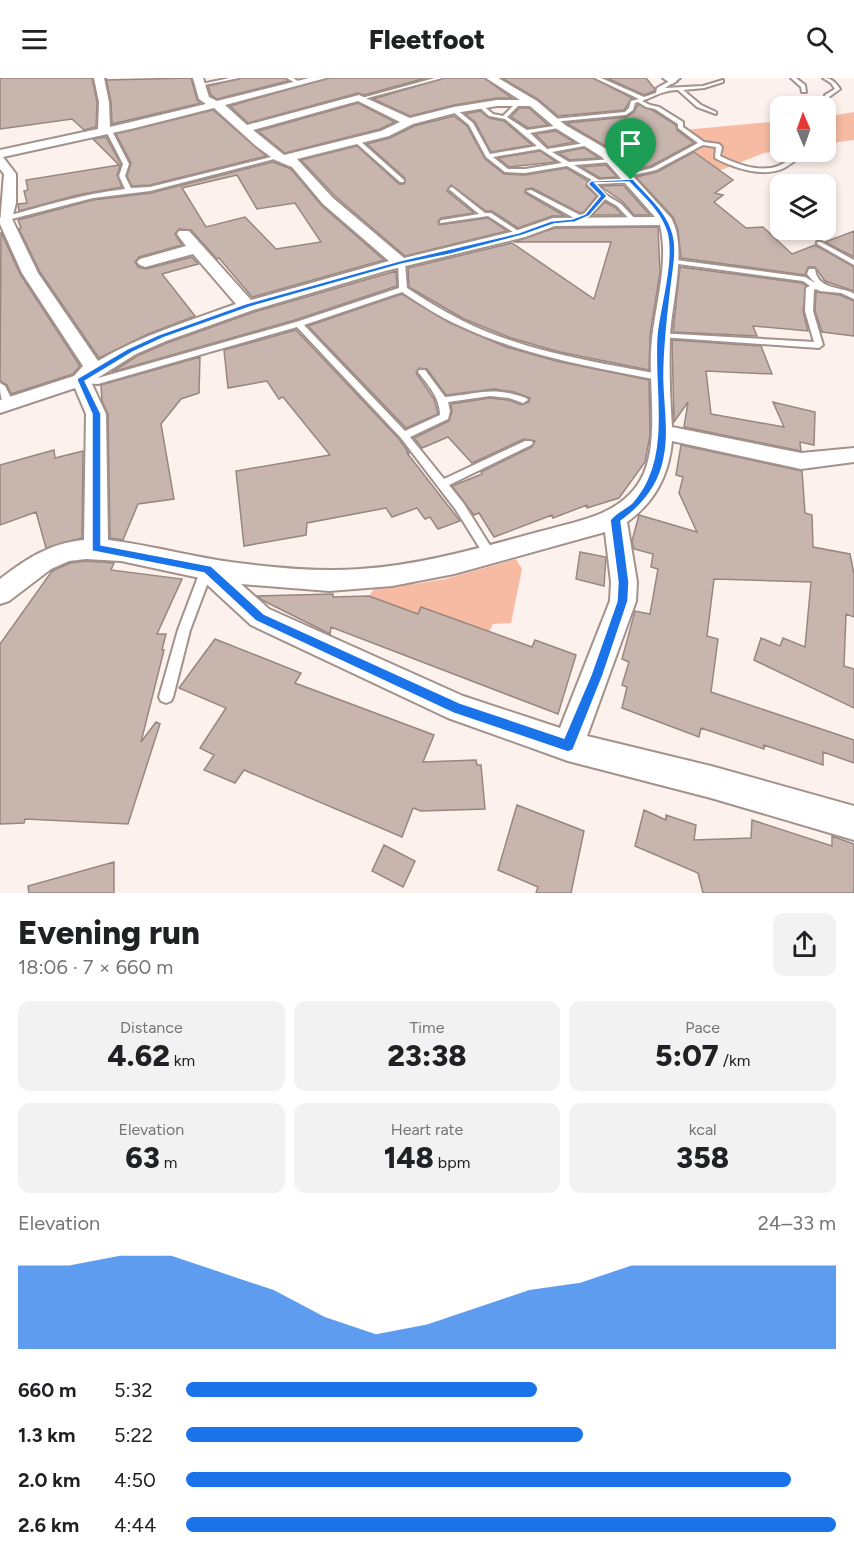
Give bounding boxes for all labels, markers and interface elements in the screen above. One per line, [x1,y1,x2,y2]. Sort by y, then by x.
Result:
icon: menu [18,23,51,56]
text: Fleetfoot [369,23,485,56]
icon: search [803,23,836,56]
north arrow [770,96,836,162]
map controls [770,96,836,240]
pin [605,118,656,180]
icon: arrive [614,127,647,160]
button: layers [770,174,836,240]
text: Evening run [18,913,200,952]
button: share [773,913,836,976]
text: 18:06 · 7 × 660 m [18,955,173,979]
text: Distance [120,1018,183,1037]
text: Time [410,1018,444,1037]
text: Pace [685,1018,720,1037]
text: 4.62 [107,1037,170,1074]
text: 23:38 [387,1037,467,1074]
text: 5:07 [655,1037,719,1074]
text: km [170,1051,195,1070]
text: /km [719,1051,750,1070]
text: Elevation [118,1120,184,1139]
text: Heart rate [391,1120,463,1139]
text: kcal [689,1120,717,1139]
text: 63 [125,1139,160,1176]
text: 148 [384,1139,434,1176]
text: 358 [676,1139,729,1176]
text: m [160,1153,177,1172]
text: bpm [434,1153,470,1172]
text: Elevation [18,1211,100,1235]
text: 24–33 m [758,1211,836,1235]
text: 660 m [18,1378,76,1402]
text: 5:32 [114,1378,153,1402]
text: 1.3 km [18,1423,75,1447]
text: 5:22 [114,1423,153,1447]
text: 2.0 km [18,1468,80,1492]
text: 4:50 [114,1468,156,1492]
text: 2.6 km [18,1513,79,1537]
text: 4:44 [114,1513,156,1537]

